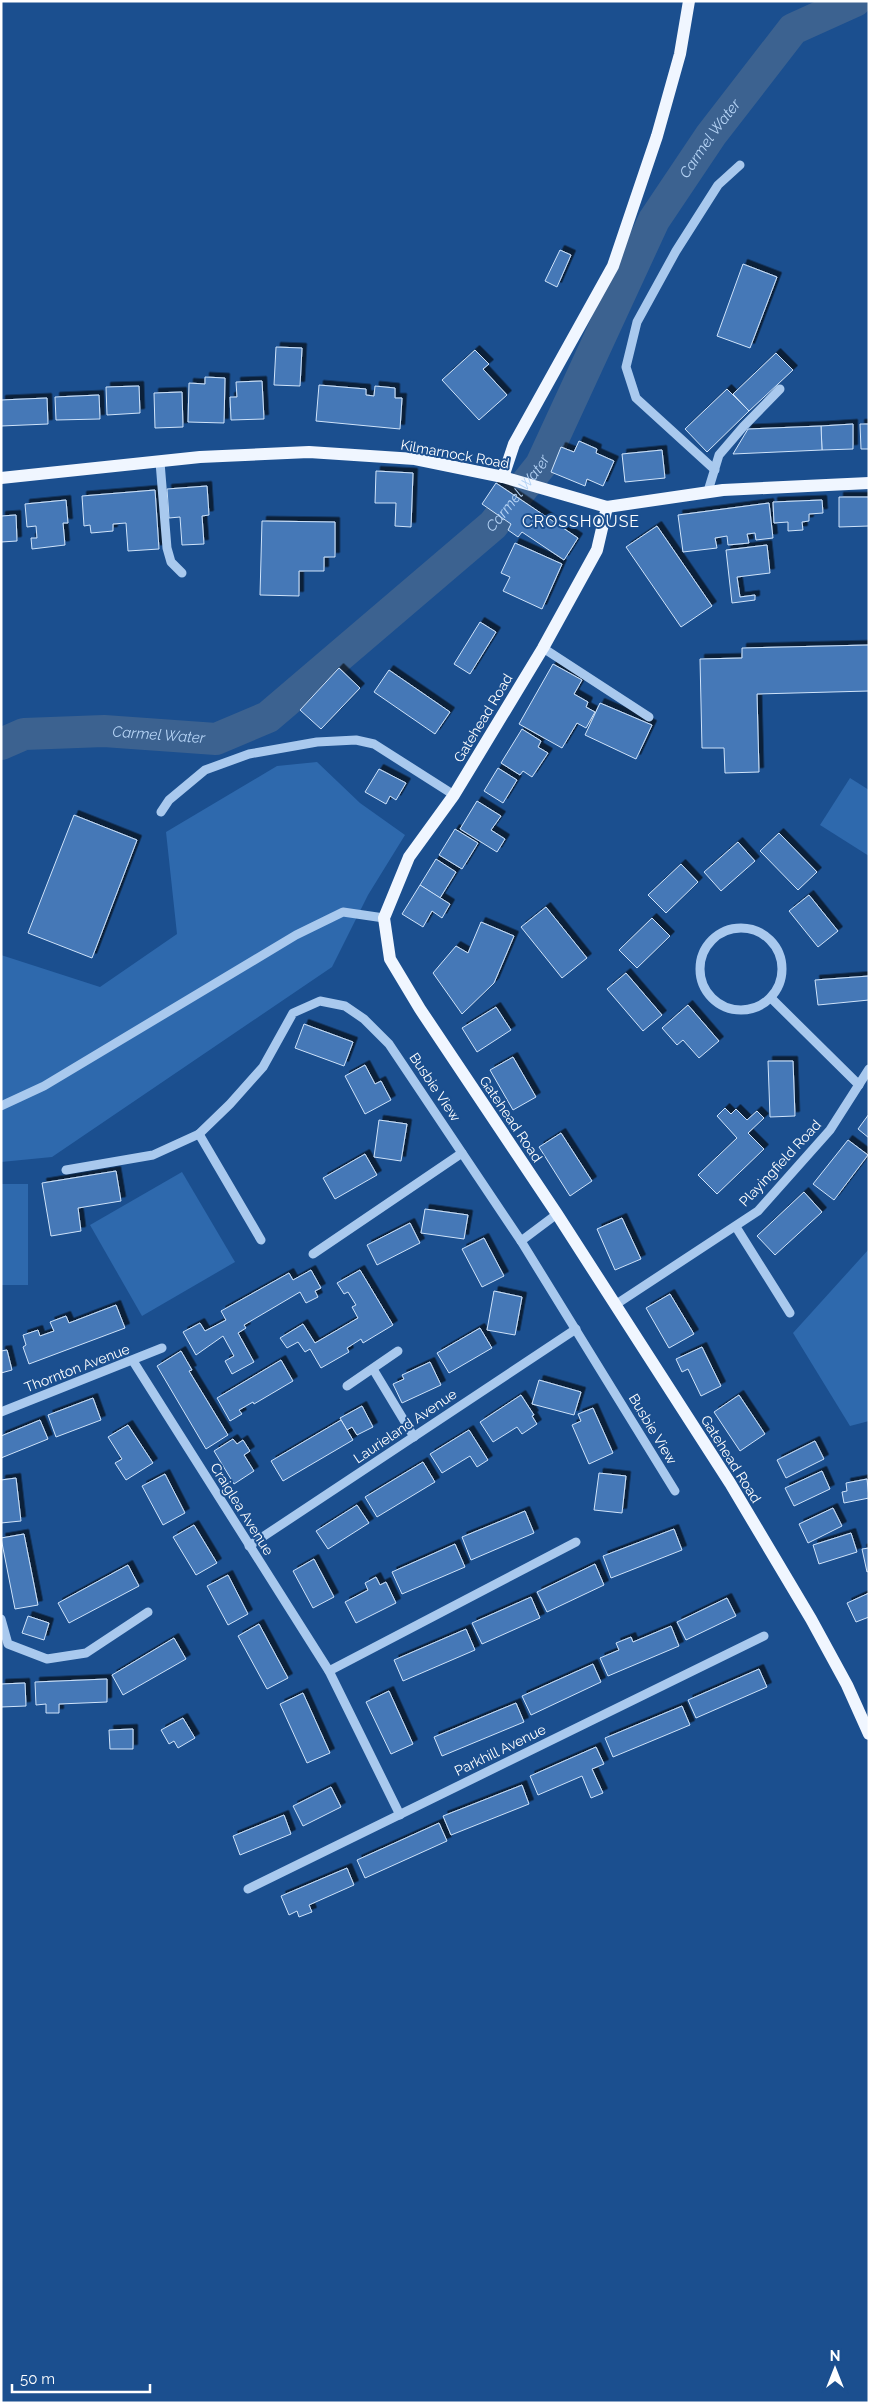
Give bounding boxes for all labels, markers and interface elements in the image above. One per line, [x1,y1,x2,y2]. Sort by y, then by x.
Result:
water label: Carmel Water [676,95,745,182]
street label: Kilmarnock Road [399,437,511,471]
water label: Carmel Water [483,451,554,536]
district label: CROSSHOUSE [522,512,640,531]
street label: Gatehead Road [450,671,516,765]
water label: Carmel Water [112,723,207,747]
street label: Busbie View [406,1050,464,1125]
street label: Gatehead Road [476,1073,546,1165]
street label: Playingfield Road [736,1116,824,1210]
street label: Thornton Avenue [22,1341,132,1395]
street label: Laurieland Avenue [350,1386,460,1466]
street label: Busbie View [626,1391,681,1468]
street label: Gatehead Road [698,1412,764,1506]
street label: Craiglea Avenue [207,1460,277,1558]
street label: Parkhill Avenue [452,1721,548,1779]
north arrow [810,2344,860,2394]
text: N [830,2348,840,2364]
scale bar [12,2362,150,2394]
text: 50 m [20,2370,55,2388]

